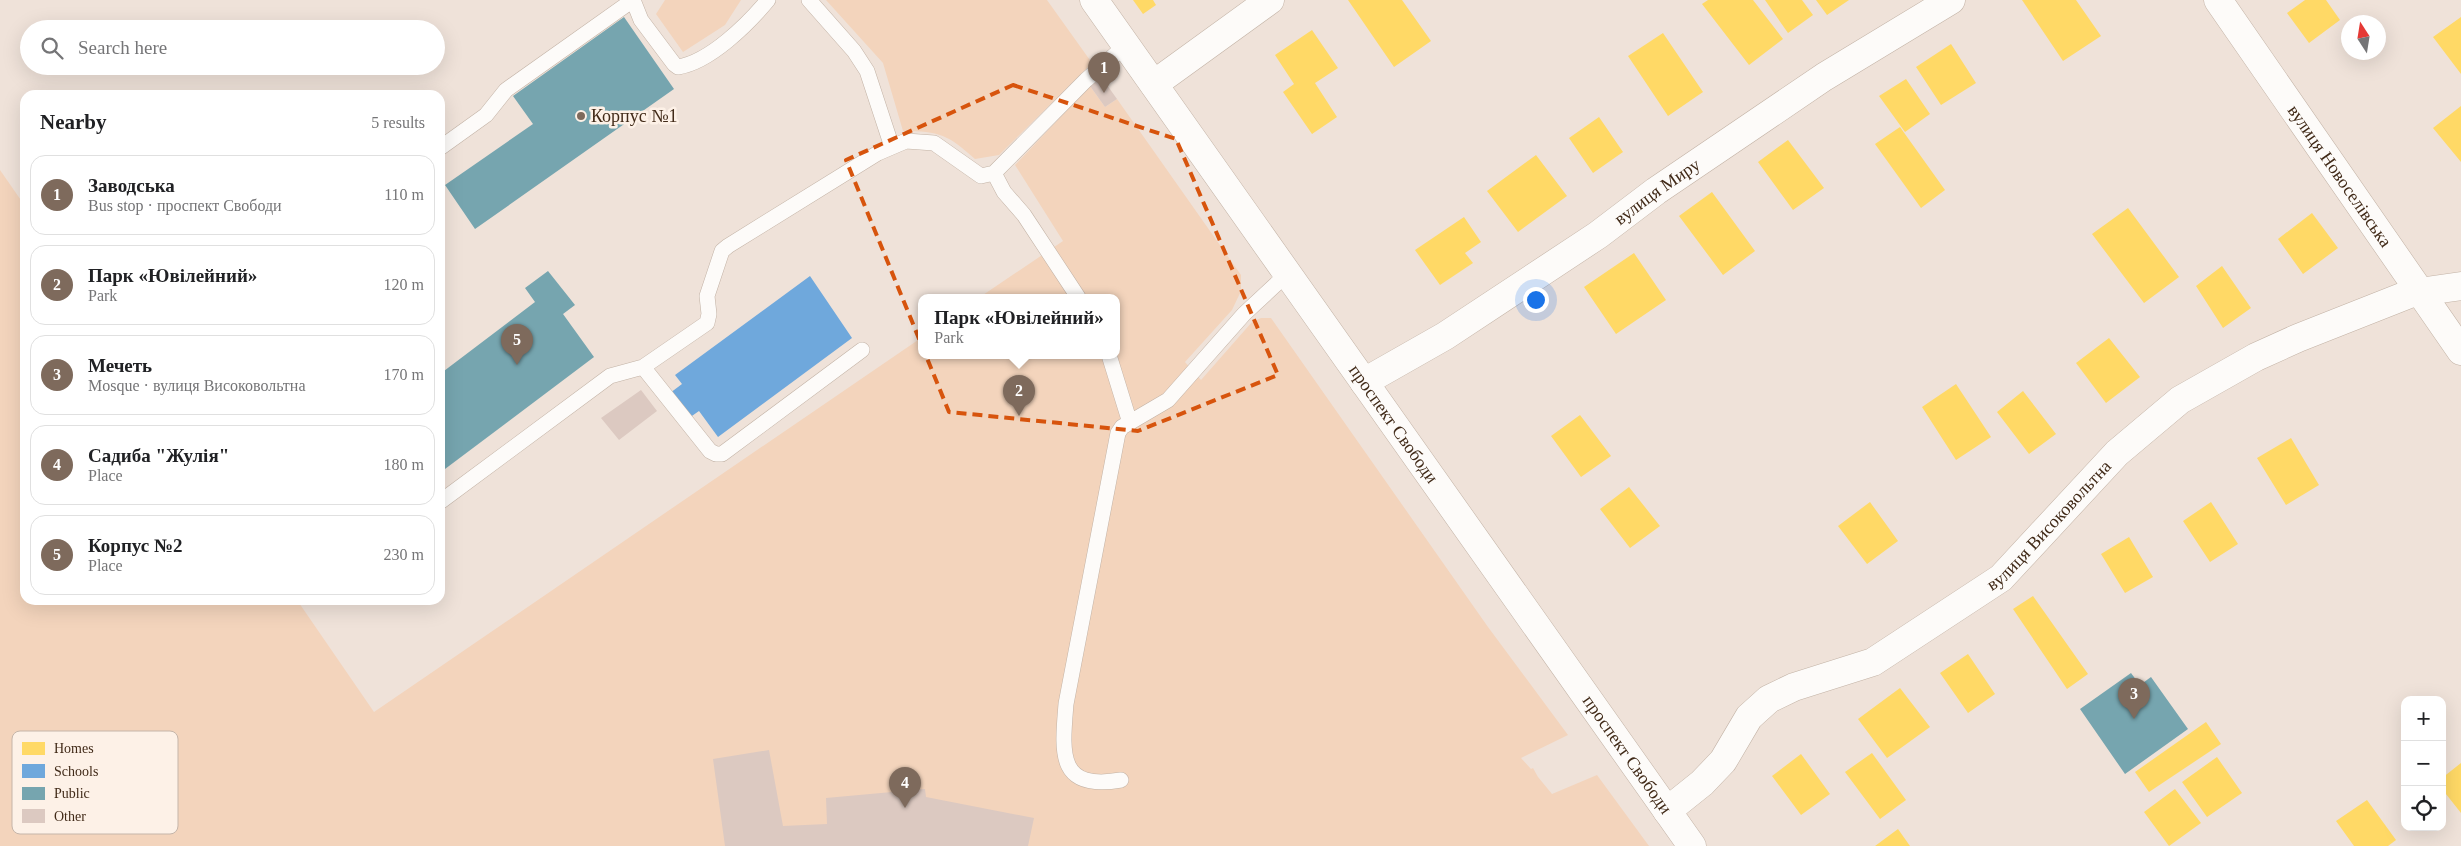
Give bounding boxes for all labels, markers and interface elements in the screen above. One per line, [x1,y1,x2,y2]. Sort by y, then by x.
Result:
north arrow [2341,15,2386,60]
search box [20,20,445,75]
icon: search [38,34,66,62]
text: Search here [78,37,167,58]
pin: 1 [1088,52,1120,93]
street label: вулиця Новоселівська [2284,101,2396,251]
place label: Корпус №1 [591,106,677,126]
text: Nearby [40,110,107,134]
marker: Корпус №1 [575,110,587,122]
text: 5 results [371,114,425,131]
street label: вулиця Миру [1610,154,1704,229]
text: Заводська [88,175,175,196]
text: 1 [53,186,61,203]
text: 110 m [384,186,424,203]
text: Bus stop · проспект Свободи [88,197,282,214]
text: Парк «Ювілейний» [88,265,257,286]
text: 2 [53,276,61,293]
text: 120 m [384,276,424,293]
text: Park [88,287,117,304]
your location [1523,287,1549,313]
popup [918,294,1120,359]
text: Парк «Ювілейний» [934,307,1104,328]
pin: 5 [501,324,533,365]
text: Park [934,329,964,346]
text: Мечеть [88,355,152,376]
street label: проспект Свободи [1345,361,1442,487]
text: 3 [53,366,61,383]
text: 170 m [384,366,424,383]
pin: 2 [1003,375,1035,416]
text: Mosque · вулиця Високовольтна [88,377,306,394]
text: Садиба "Жулія" [88,445,229,466]
text: 4 [53,456,61,473]
text: 180 m [384,456,424,473]
street label: вулиця Високовольтна [1983,456,2115,595]
text: Place [88,467,123,484]
text: Корпус №2 [88,535,183,556]
text: 5 [53,546,61,563]
text: 230 m [384,546,424,563]
text: Place [88,557,123,574]
pin: 3 [2118,678,2150,719]
street label: проспект Свободи [1579,691,1676,818]
map controls [2401,696,2446,831]
button: + [2401,696,2446,741]
legend [12,731,178,834]
text: Homes [54,741,94,756]
button: − [2401,741,2446,786]
text: Schools [54,764,98,779]
pin: 4 [889,767,921,808]
text: Public [54,786,90,801]
button: locate [2401,786,2446,831]
text: Other [54,809,86,824]

